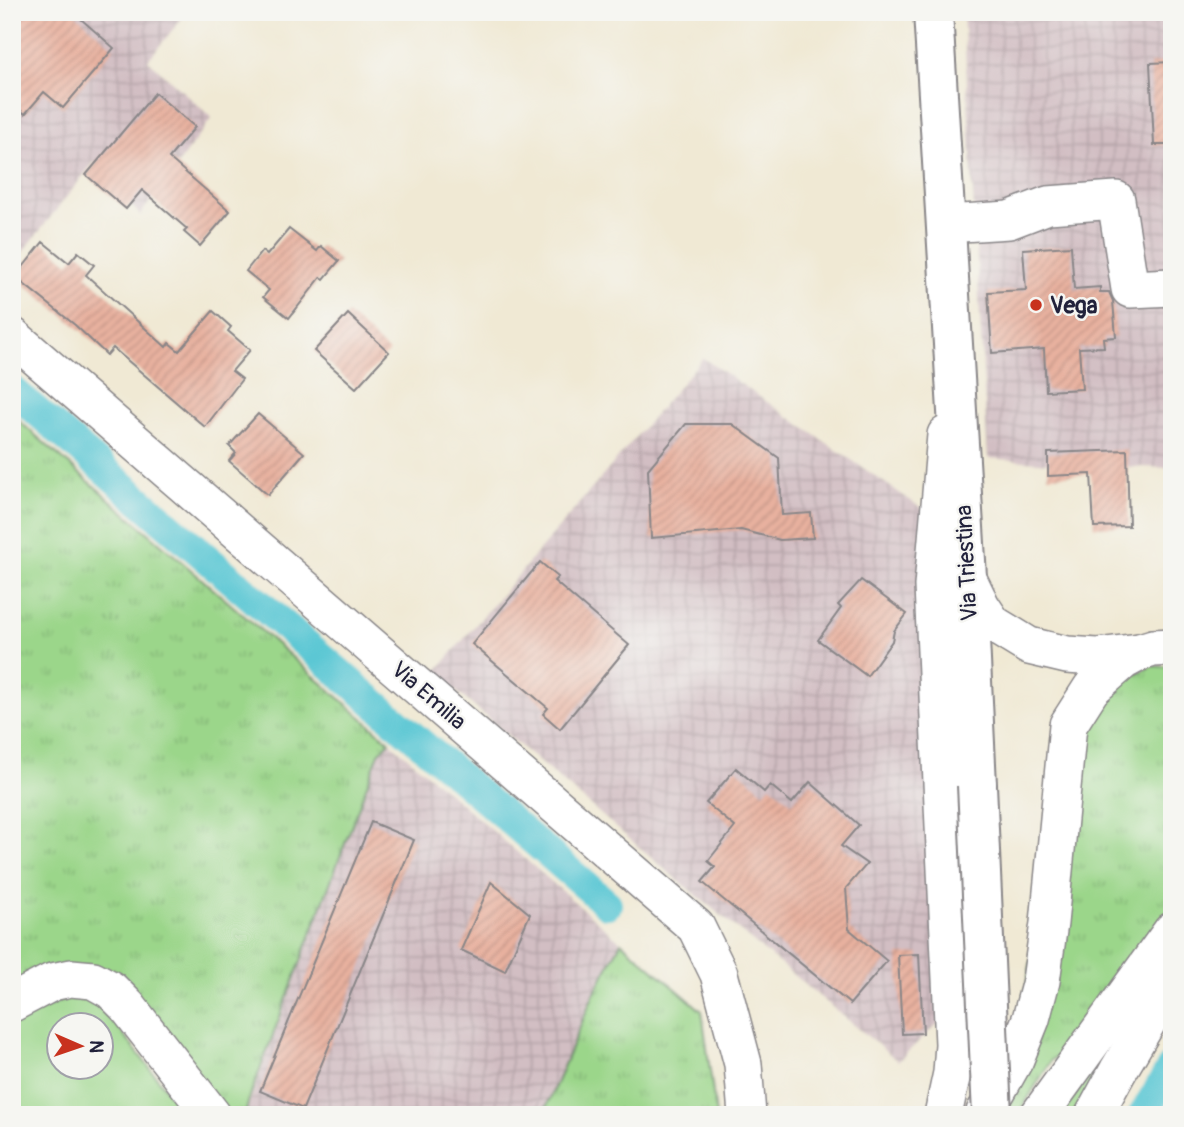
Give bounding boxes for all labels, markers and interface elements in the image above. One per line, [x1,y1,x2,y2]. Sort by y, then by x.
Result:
place label: Vega [1050,291,1098,320]
marker: Vega [1028,297,1044,313]
street label: Via Triestina [949,504,984,622]
street label: Via Emilia [385,655,472,736]
north arrow [46,1012,116,1082]
text: N [84,1040,108,1054]

